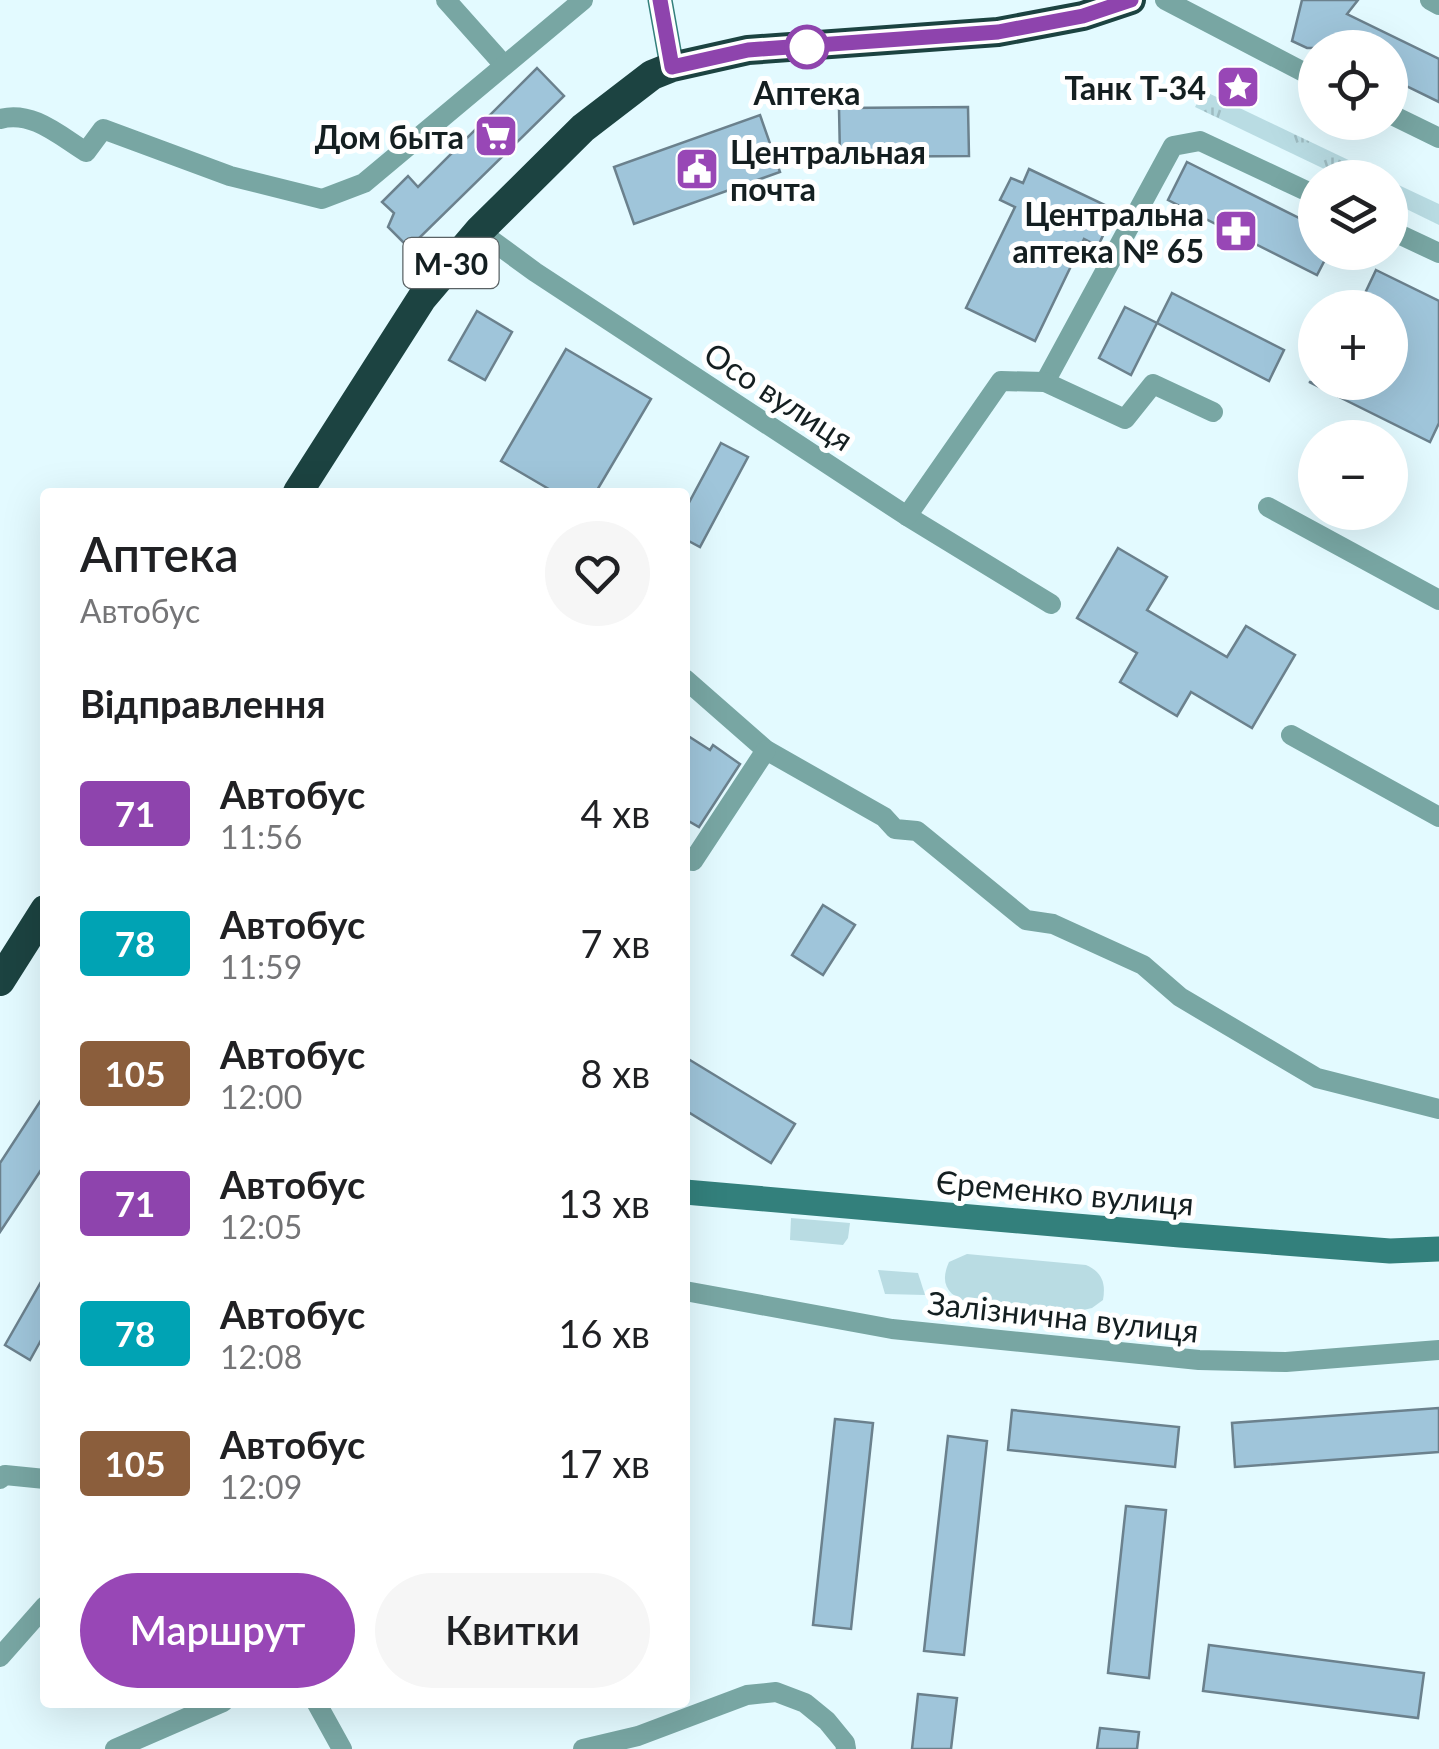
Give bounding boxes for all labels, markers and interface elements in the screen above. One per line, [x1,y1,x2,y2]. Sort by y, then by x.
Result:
marker: Аптека [786,26,828,68]
map controls [1298,30,1408,530]
button: locate [1298,30,1408,140]
place icon: Танк Т-34 [1215,64,1261,110]
place label: Танк Т-34 [1064,68,1206,107]
place label: Аптека [753,73,860,112]
supermarket icon: Дом быта [473,113,519,159]
place label: Дом быта [315,117,464,156]
place label: Центральная почта [730,132,926,208]
public building icon: Центральная почта [674,146,720,192]
button: layers [1298,160,1408,270]
place label: Центральна аптека № 65 [1013,194,1204,270]
pharmacy icon: Центральна аптека № 65 [1213,208,1259,254]
road number: М-30 [404,238,498,288]
button: + [1298,290,1408,400]
street label: Осо вулиця [697,333,861,459]
button: − [1298,420,1408,530]
button: heart [545,521,650,626]
text: Аптека [80,525,239,582]
text: Автобус [80,591,200,630]
text: Відправлення [80,680,326,726]
text: Автобус [220,771,365,817]
text: 4 хв [580,790,650,836]
text: 71 [115,792,155,834]
text: 11:56 [220,817,302,856]
text: Автобус [220,901,365,947]
text: 7 хв [580,920,650,966]
text: 78 [115,922,155,964]
text: 11:59 [220,947,302,986]
text: Автобус [220,1031,365,1077]
text: 8 хв [580,1050,650,1096]
text: 105 [105,1052,165,1094]
text: 12:00 [220,1077,302,1116]
text: Автобус [220,1161,365,1207]
street label: Єременко вулиця [934,1161,1196,1223]
text: 13 хв [558,1180,650,1226]
text: 71 [115,1182,155,1224]
text: 12:05 [220,1207,302,1246]
street label: Залізнична вулиця [925,1282,1201,1350]
text: Автобус [220,1291,365,1337]
text: 16 хв [558,1310,650,1356]
text: 78 [115,1312,155,1354]
text: 12:08 [220,1337,302,1376]
text: Автобус [220,1421,365,1467]
text: 17 хв [558,1440,650,1486]
text: 105 [105,1442,165,1484]
text: 12:09 [220,1467,302,1506]
button: Маршрут [80,1573,355,1688]
button: Квитки [375,1573,650,1688]

